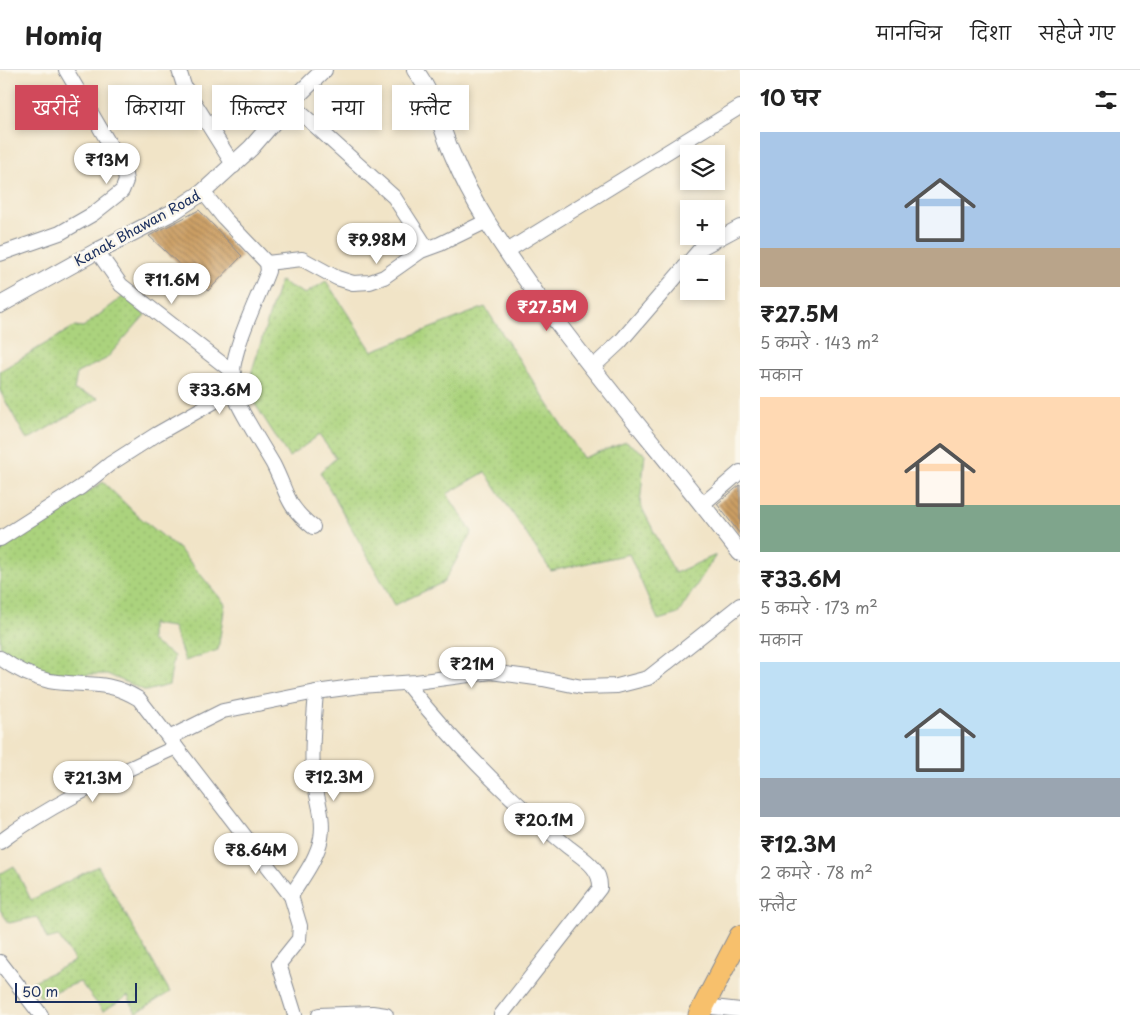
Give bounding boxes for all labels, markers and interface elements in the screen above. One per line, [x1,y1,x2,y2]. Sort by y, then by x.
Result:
text: Homiq [25,17,102,53]
text: मानचित्र [876,19,942,46]
text: दिशा [970,19,1011,46]
text: सहेजे गए [1039,19,1115,46]
text: 10 घर [760,81,820,113]
chip: खरीदें [15,85,98,130]
chip: किराया [108,85,202,130]
chip: फ़िल्टर [212,85,304,130]
chip: नया [314,85,382,130]
chip: फ़्लैट [392,85,469,130]
icon: filters [1092,86,1120,114]
pin: ₹13M [77,142,137,185]
map controls [680,145,725,300]
button: layers [680,145,725,190]
text: ₹13M [85,147,129,171]
icon: home [895,165,985,255]
street label: Kanak Bhawan Road [70,185,204,271]
button: + [680,200,725,245]
pin: ₹9.98M [336,222,418,265]
text: ₹9.98M [348,227,406,251]
button: − [680,255,725,300]
pin: ₹11.6M [131,262,213,305]
text: ₹11.6M [144,267,200,291]
pin: ₹27.5M [506,290,588,332]
text: ₹27.5M [517,294,577,318]
text: ₹27.5M [760,297,839,329]
text: 5 कमरे · 143 m² [760,330,879,354]
text: मकान [760,362,802,386]
pin: ₹33.6M [179,372,261,415]
text: ₹33.6M [189,377,251,401]
icon: home [895,430,985,520]
text: ₹33.6M [760,562,842,594]
text: 5 कमरे · 173 m² [760,595,878,619]
text: मकान [760,627,802,651]
pin: ₹21M [442,646,502,689]
text: ₹21M [450,651,494,675]
icon: home [895,695,985,785]
pin: ₹21.3M [52,760,134,803]
pin: ₹12.3M [293,760,375,802]
text: ₹12.3M [305,764,363,788]
text: ₹21.3M [64,765,122,789]
pin: ₹20.1M [503,802,585,845]
text: ₹20.1M [515,807,573,831]
text: ₹12.3M [760,827,836,859]
pin: ₹8.64M [215,832,297,875]
text: ₹8.64M [225,837,287,861]
text: 2 कमरे · 78 m² [760,860,873,884]
text: फ़्लैट [760,892,796,916]
scale bar [15,980,138,1003]
text: 50 m [22,981,58,1002]

